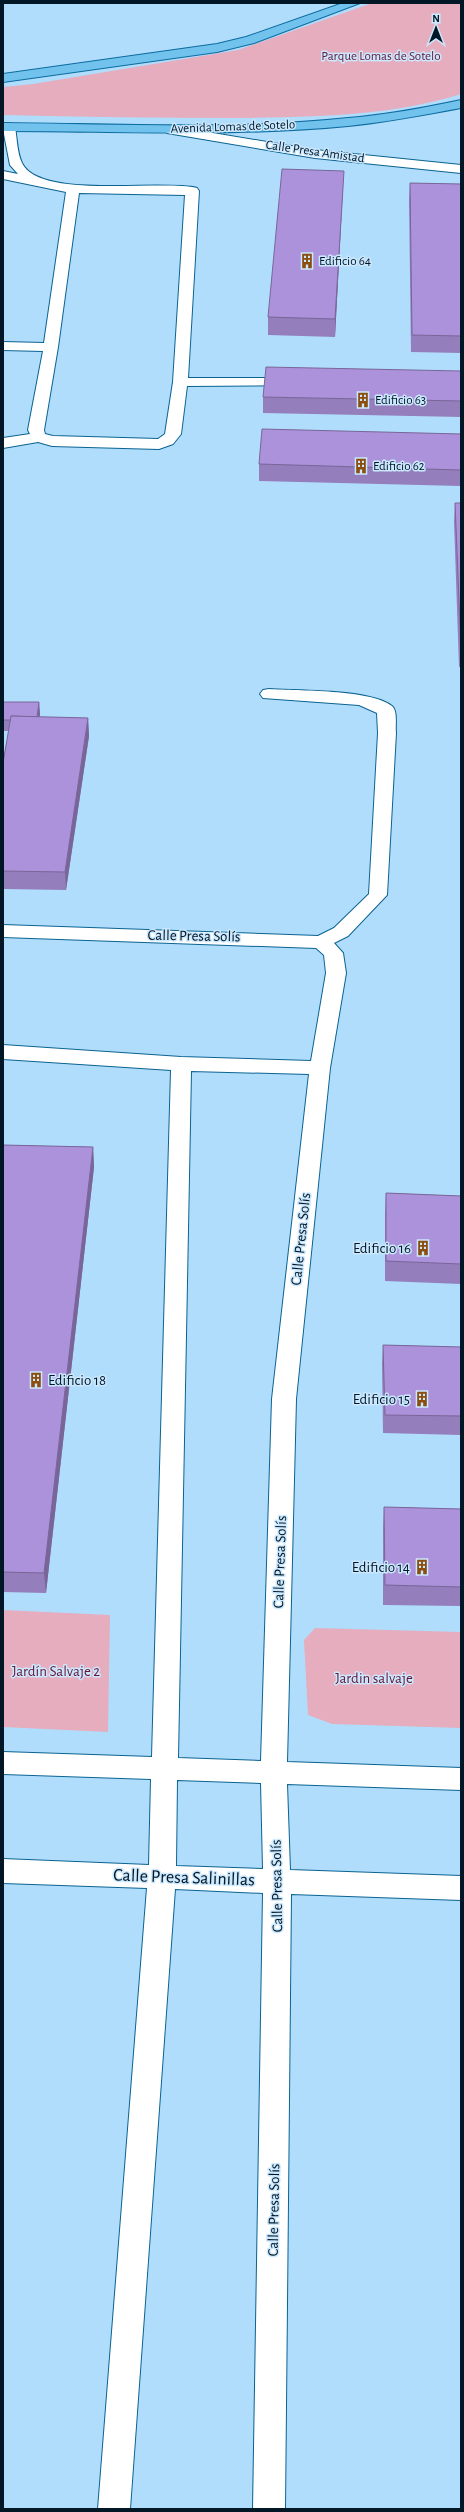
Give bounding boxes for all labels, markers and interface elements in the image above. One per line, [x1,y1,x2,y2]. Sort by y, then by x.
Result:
north arrow [416,8,456,48]
text: N [432,13,440,24]
park label: Parque Lomas de Sotelo [321,50,441,63]
street label: Avenida Lomas de Sotelo [170,118,296,136]
street label: Calle Presa Amistad [265,139,366,165]
building icon: Edificio 64 [298,252,316,270]
place label: Edificio 64 [319,255,371,268]
building icon: Edificio 63 [354,391,372,409]
place label: Edificio 63 [375,394,426,407]
building icon: Edificio 62 [352,457,370,475]
place label: Edificio 62 [373,460,425,473]
street label: Calle Presa Solís [147,928,241,944]
street label: Calle Presa Solís [289,1192,313,1286]
building icon: Edificio 16 [414,1239,432,1257]
place label: Edificio 16 [353,1241,411,1256]
building icon: Edificio 18 [27,1371,45,1389]
place label: Edificio 18 [48,1373,106,1388]
building icon: Edificio 15 [413,1390,431,1408]
place label: Edificio 15 [353,1392,410,1407]
street label: Calle Presa Solís [271,1515,289,1609]
building icon: Edificio 14 [413,1558,431,1576]
place label: Edificio 14 [352,1560,410,1575]
park label: Jardín Salvaje 2 [12,1664,100,1679]
park label: Jardin salvaje [335,1671,413,1686]
street label: Calle Presa Solís [269,1839,285,1933]
street label: Calle Presa Salinillas [113,1867,255,1889]
street label: Calle Presa Solís [266,2163,282,2257]

